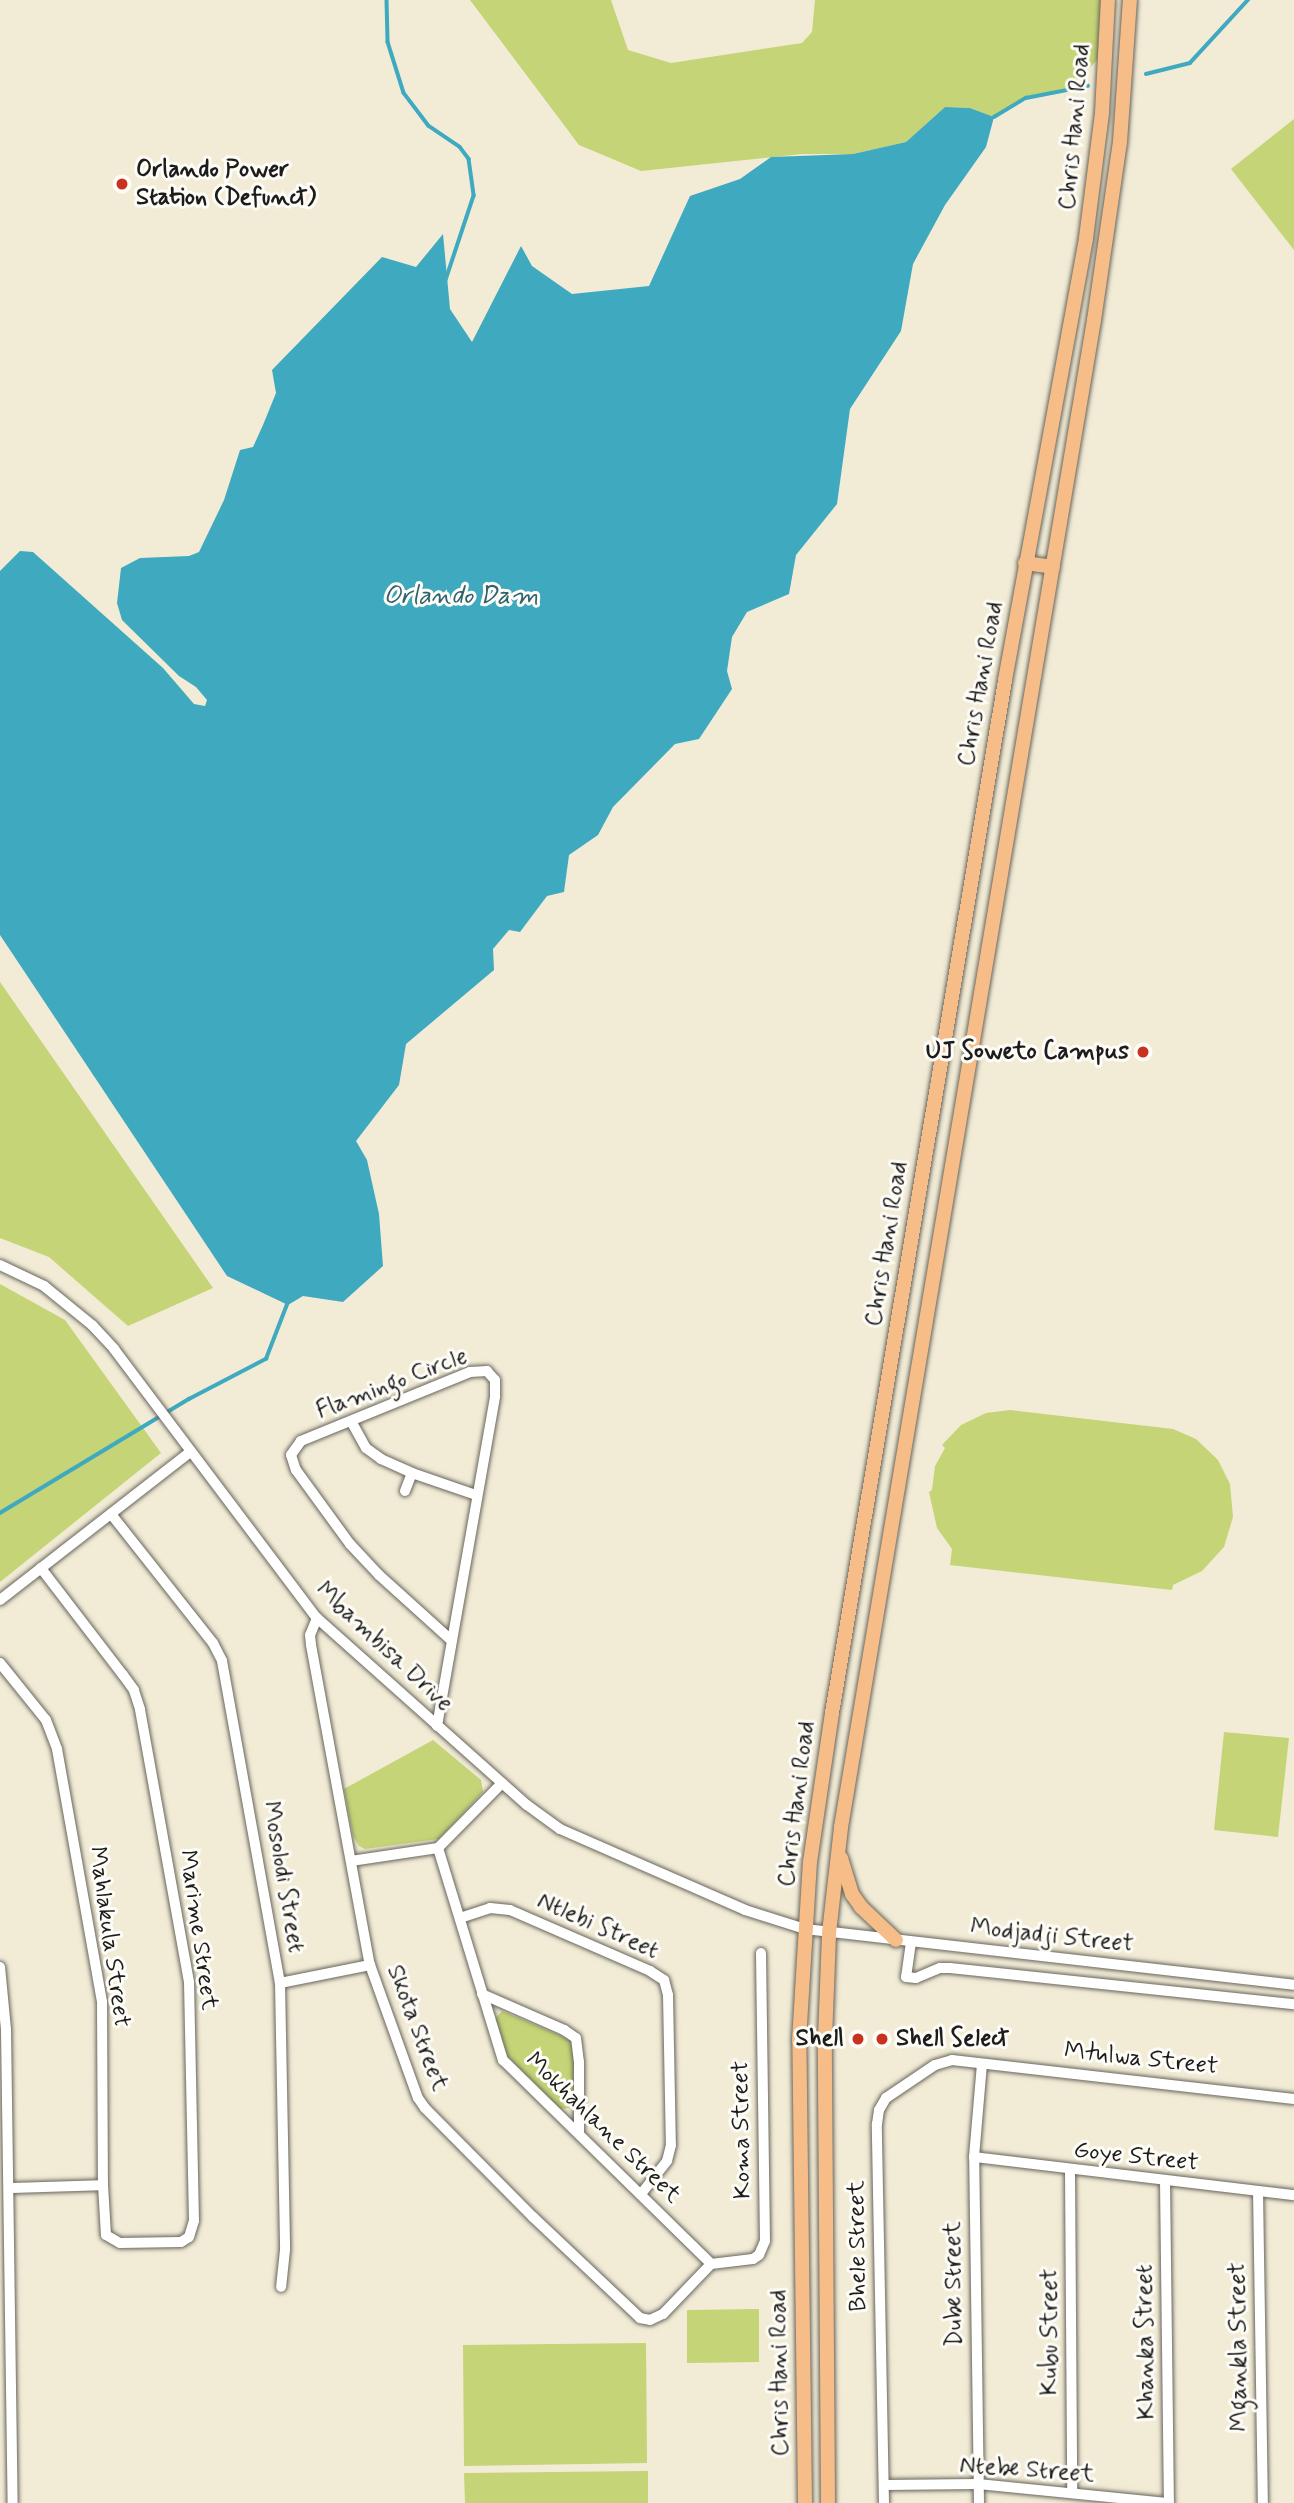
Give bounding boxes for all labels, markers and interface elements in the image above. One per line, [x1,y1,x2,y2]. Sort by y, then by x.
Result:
street label: Chris Hani Road [1053,44,1097,210]
place label: Orlando Power Station (Defunct) [136,156,316,212]
marker: Orlando Power Station (Defunct) [114,176,130,192]
water label: Orlando Dam [385,581,537,613]
street label: Chris Hani Road [953,600,1009,768]
place label: UJ Soweto Campus [936,1038,1129,1066]
marker: UJ Soweto Campus [1135,1044,1151,1060]
street label: Chris Hani Road [860,1160,914,1328]
street label: Flamingo Circle [312,1342,472,1426]
street label: Mbambisa Drive [310,1577,458,1717]
street label: Chris Hani Road [773,1720,821,1888]
street label: Mosolodi Street [255,1797,311,1957]
street label: Mahlakula Street [82,1845,136,2029]
street label: Marime Street [173,1848,223,2012]
street label: Ntlebi Street [531,1886,665,1966]
street label: Modjadji Street [969,1913,1135,1959]
street label: Skota Street [380,1961,454,2095]
place label: Shell [796,2025,844,2053]
place label: Shell Select [896,2025,1011,2053]
marker: Shell [850,2031,866,2047]
marker: Shell Select [874,2031,890,2047]
street label: Mtulwa Street [1063,2037,1219,2081]
street label: Mokhahlane Street [519,2046,687,2210]
street label: Koma Street [726,2061,758,2199]
street label: Goye Street [1073,2136,1199,2178]
street label: Bhele Street [842,2180,874,2312]
street label: Dube Street [939,2221,969,2347]
street label: Khanka Street [1130,2262,1162,2422]
street label: Mgankla Street [1223,2263,1255,2431]
street label: Kubu Street [1036,2269,1064,2395]
street label: Chris Hani Road [764,2290,796,2456]
street label: Ntebe Street [959,2451,1095,2489]

